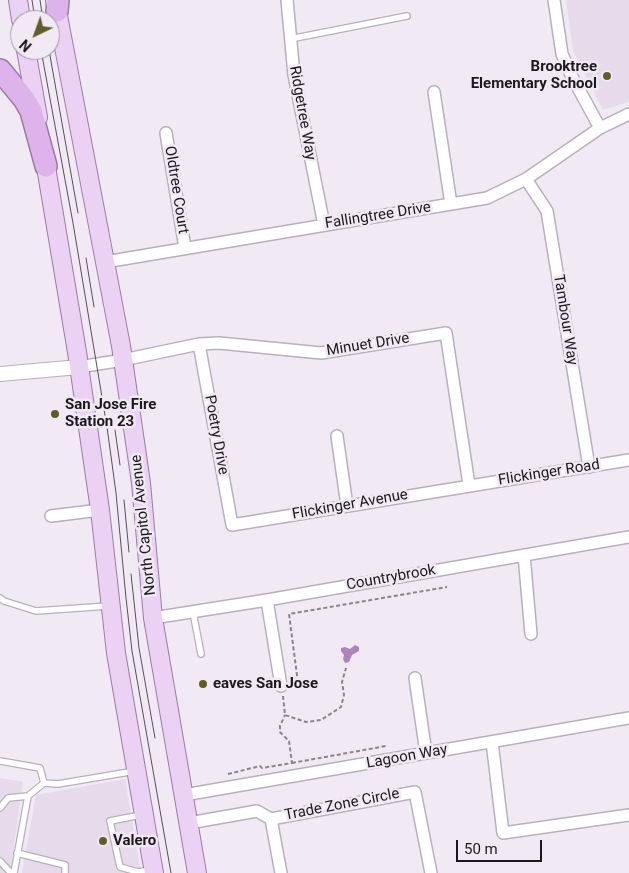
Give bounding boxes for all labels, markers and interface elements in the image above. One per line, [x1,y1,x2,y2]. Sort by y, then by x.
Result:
north arrow [10,10,60,60]
text: N [17,36,35,55]
place label: Brooktree Elementary School [471,58,597,93]
street label: Ridgetree Way [285,64,319,162]
marker: Brooktree Elementary School [601,70,613,82]
street label: Oldtree Court [160,145,192,235]
street label: Fallingtree Drive [324,199,432,233]
street label: Tambour Way [549,273,581,367]
street label: Minuet Drive [325,330,411,360]
street label: Poetry Drive [200,394,232,476]
place label: San Jose Fire Station 23 [65,396,156,431]
marker: San Jose Fire Station 23 [49,408,61,420]
street label: North Capitol Avenue [128,454,160,596]
street label: Flickinger Road [497,456,601,490]
street label: Flickinger Avenue [291,486,409,524]
street label: Countrybrook [345,561,437,595]
place label: eaves San Jose [213,675,318,693]
marker: eaves San Jose [197,678,209,690]
street label: Lagoon Way [365,741,449,773]
street label: Trade Zone Circle [283,785,401,825]
scale bar [459,830,545,862]
place label: Valero [113,832,156,850]
marker: Valero [97,835,109,847]
text: 50 m [464,840,498,858]

